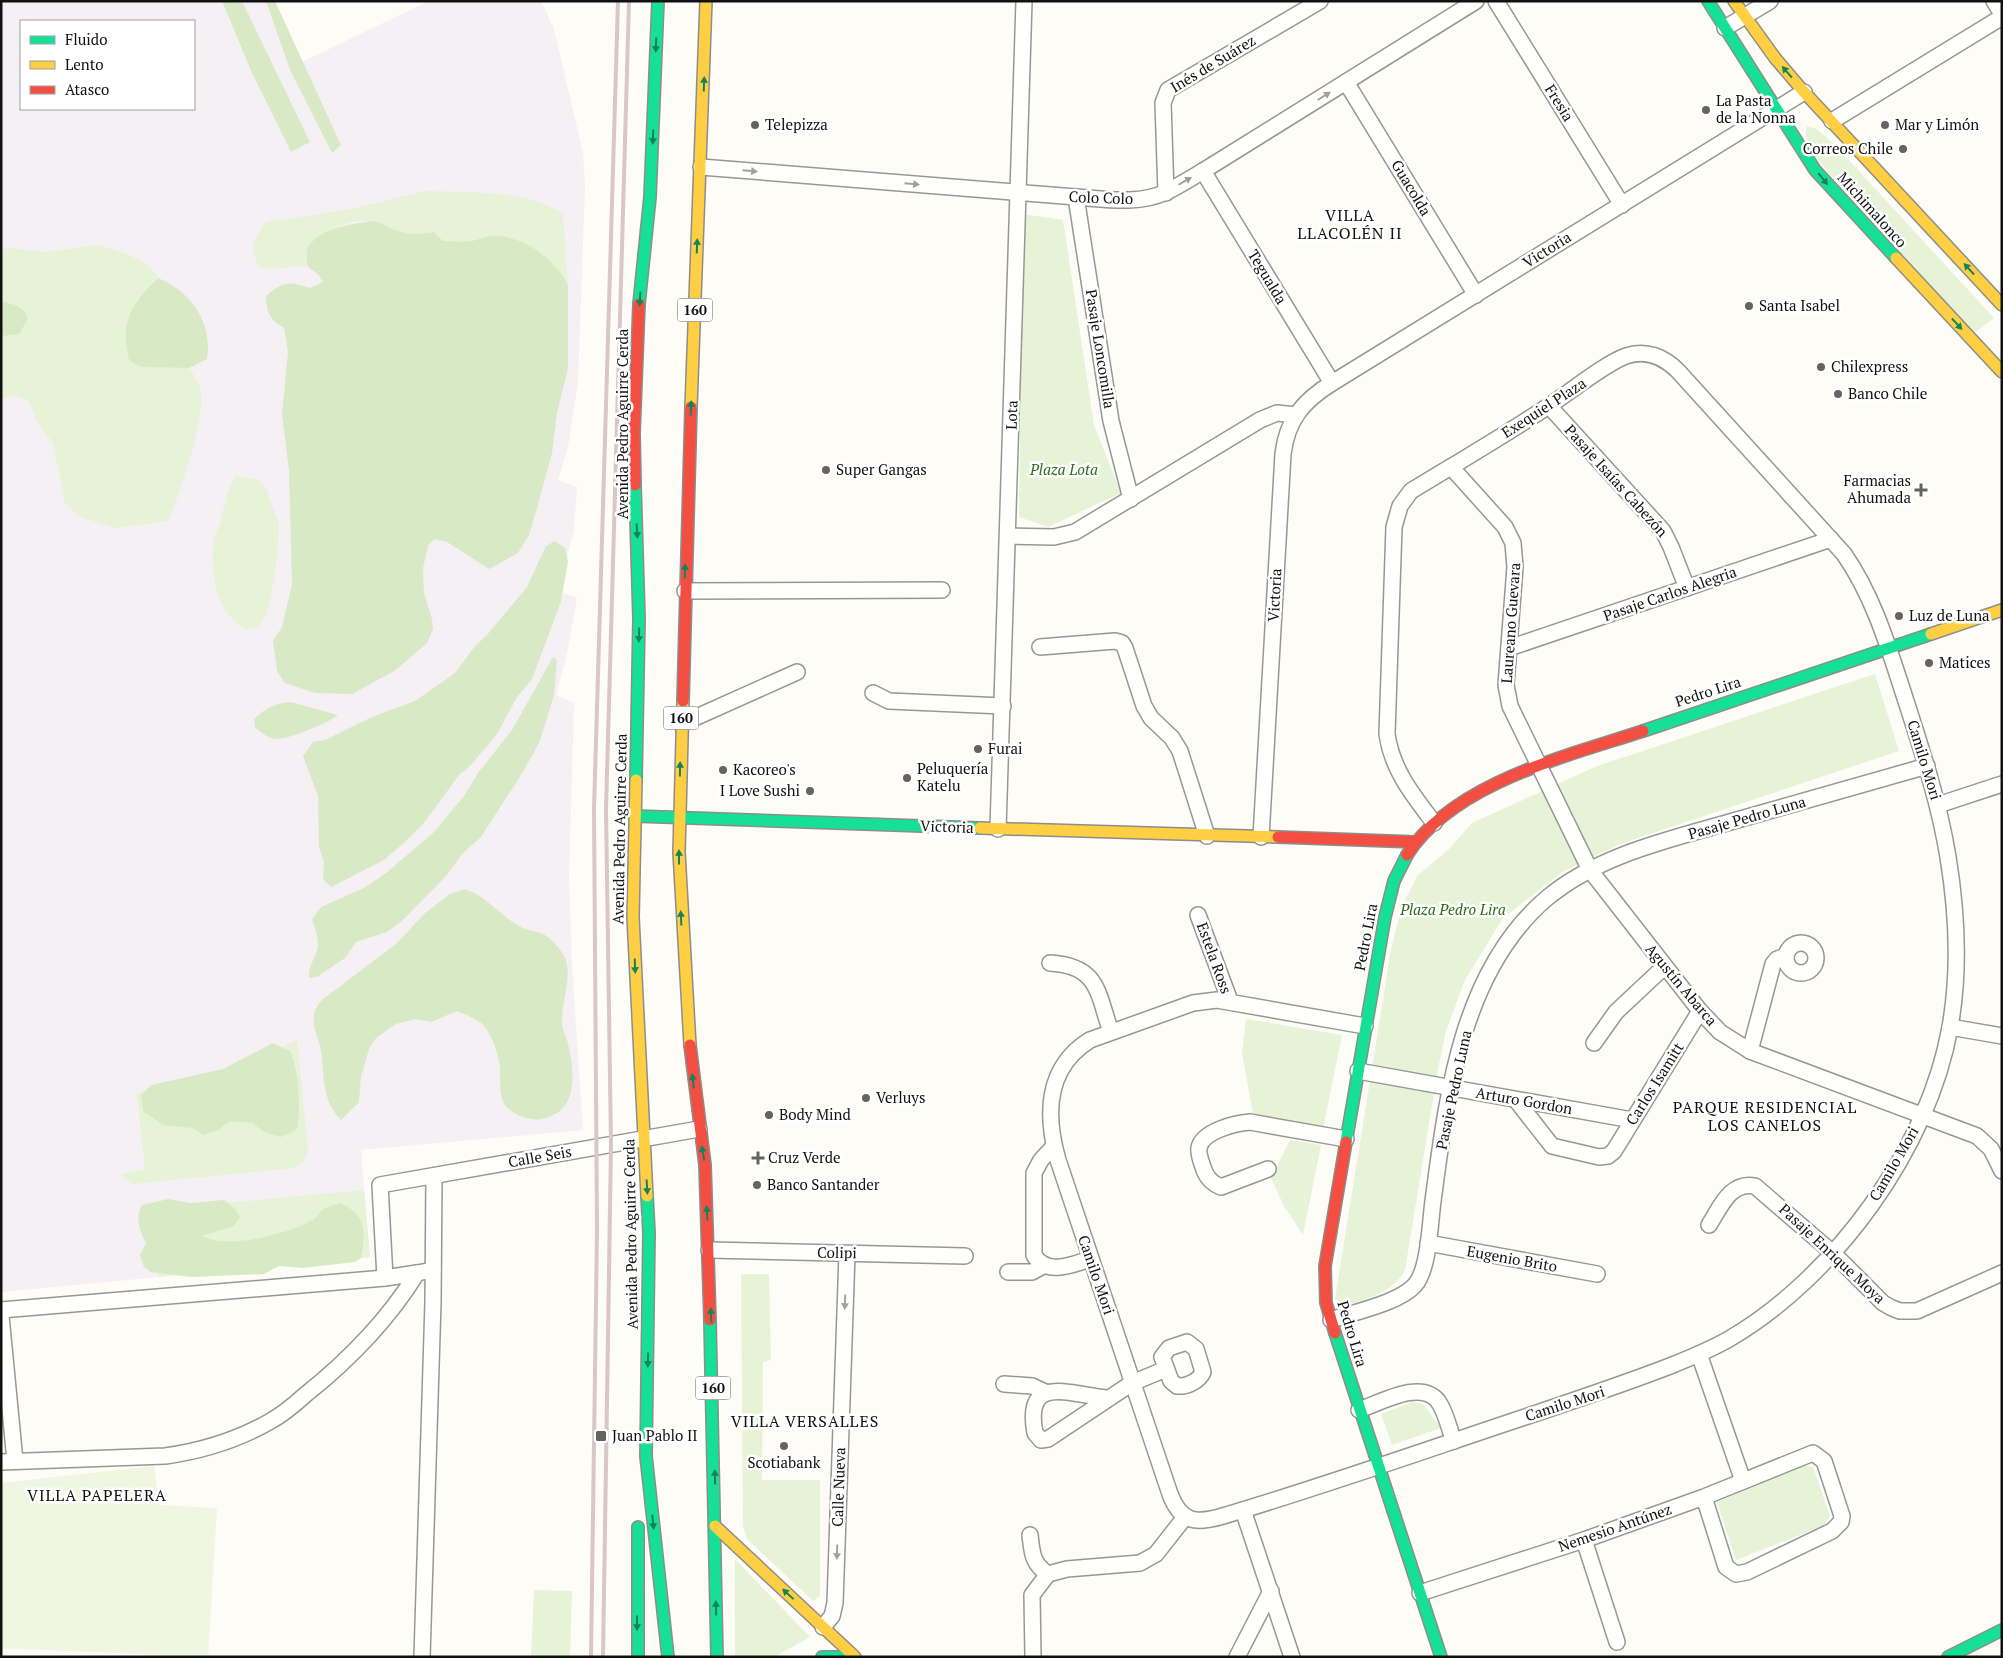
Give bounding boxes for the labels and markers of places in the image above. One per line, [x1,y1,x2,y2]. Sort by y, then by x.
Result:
place label: La Pasta de la Nonna [1716,90,1796,127]
marker: La Pasta de la Nonna [1700,104,1712,116]
place label: Telepizza [765,114,828,134]
place label: Mar y Limón [1895,114,1979,134]
marker: Telepizza [749,119,761,131]
marker: Mar y Limón [1879,119,1891,131]
place label: Correos Chile [1803,138,1893,158]
marker: Correos Chile [1897,143,1909,155]
place label: Santa Isabel [1759,295,1840,315]
marker: Santa Isabel [1743,300,1755,312]
place label: Chilexpress [1831,356,1908,376]
marker: Chilexpress [1815,361,1827,373]
place label: Banco Chile [1848,383,1927,403]
marker: Banco Chile [1832,388,1844,400]
place label: Super Gangas [836,459,927,479]
marker: Super Gangas [820,464,832,476]
place label: Farmacias Ahumada [1843,470,1911,507]
marker: Farmacias Ahumada [1915,484,1927,496]
place label: Luz de Luna [1909,605,1990,625]
marker: Luz de Luna [1893,610,1905,622]
place label: Matices [1939,652,1990,672]
marker: Matices [1923,657,1935,669]
place label: Furai [988,738,1023,758]
marker: Furai [972,743,984,755]
place label: Peluquería Katelu [917,758,989,795]
place label: Kacoreo's [733,759,796,779]
marker: Kacoreo's [717,764,729,776]
marker: Peluquería Katelu [901,772,913,784]
place label: I Love Sushi [720,780,800,800]
marker: I Love Sushi [804,785,816,797]
place label: Verluys [876,1087,925,1107]
marker: Verluys [860,1092,872,1104]
place label: Body Mind [779,1104,851,1124]
marker: Body Mind [763,1109,775,1121]
place label: Cruz Verde [768,1147,841,1167]
marker: Cruz Verde [752,1152,764,1164]
place label: Banco Santander [767,1174,880,1194]
marker: Banco Santander [751,1179,763,1191]
place label: Juan Pablo II [612,1425,698,1445]
marker: Juan Pablo II [594,1429,608,1443]
marker: Scotiabank [778,1440,790,1452]
place label: Scotiabank [748,1452,821,1472]

